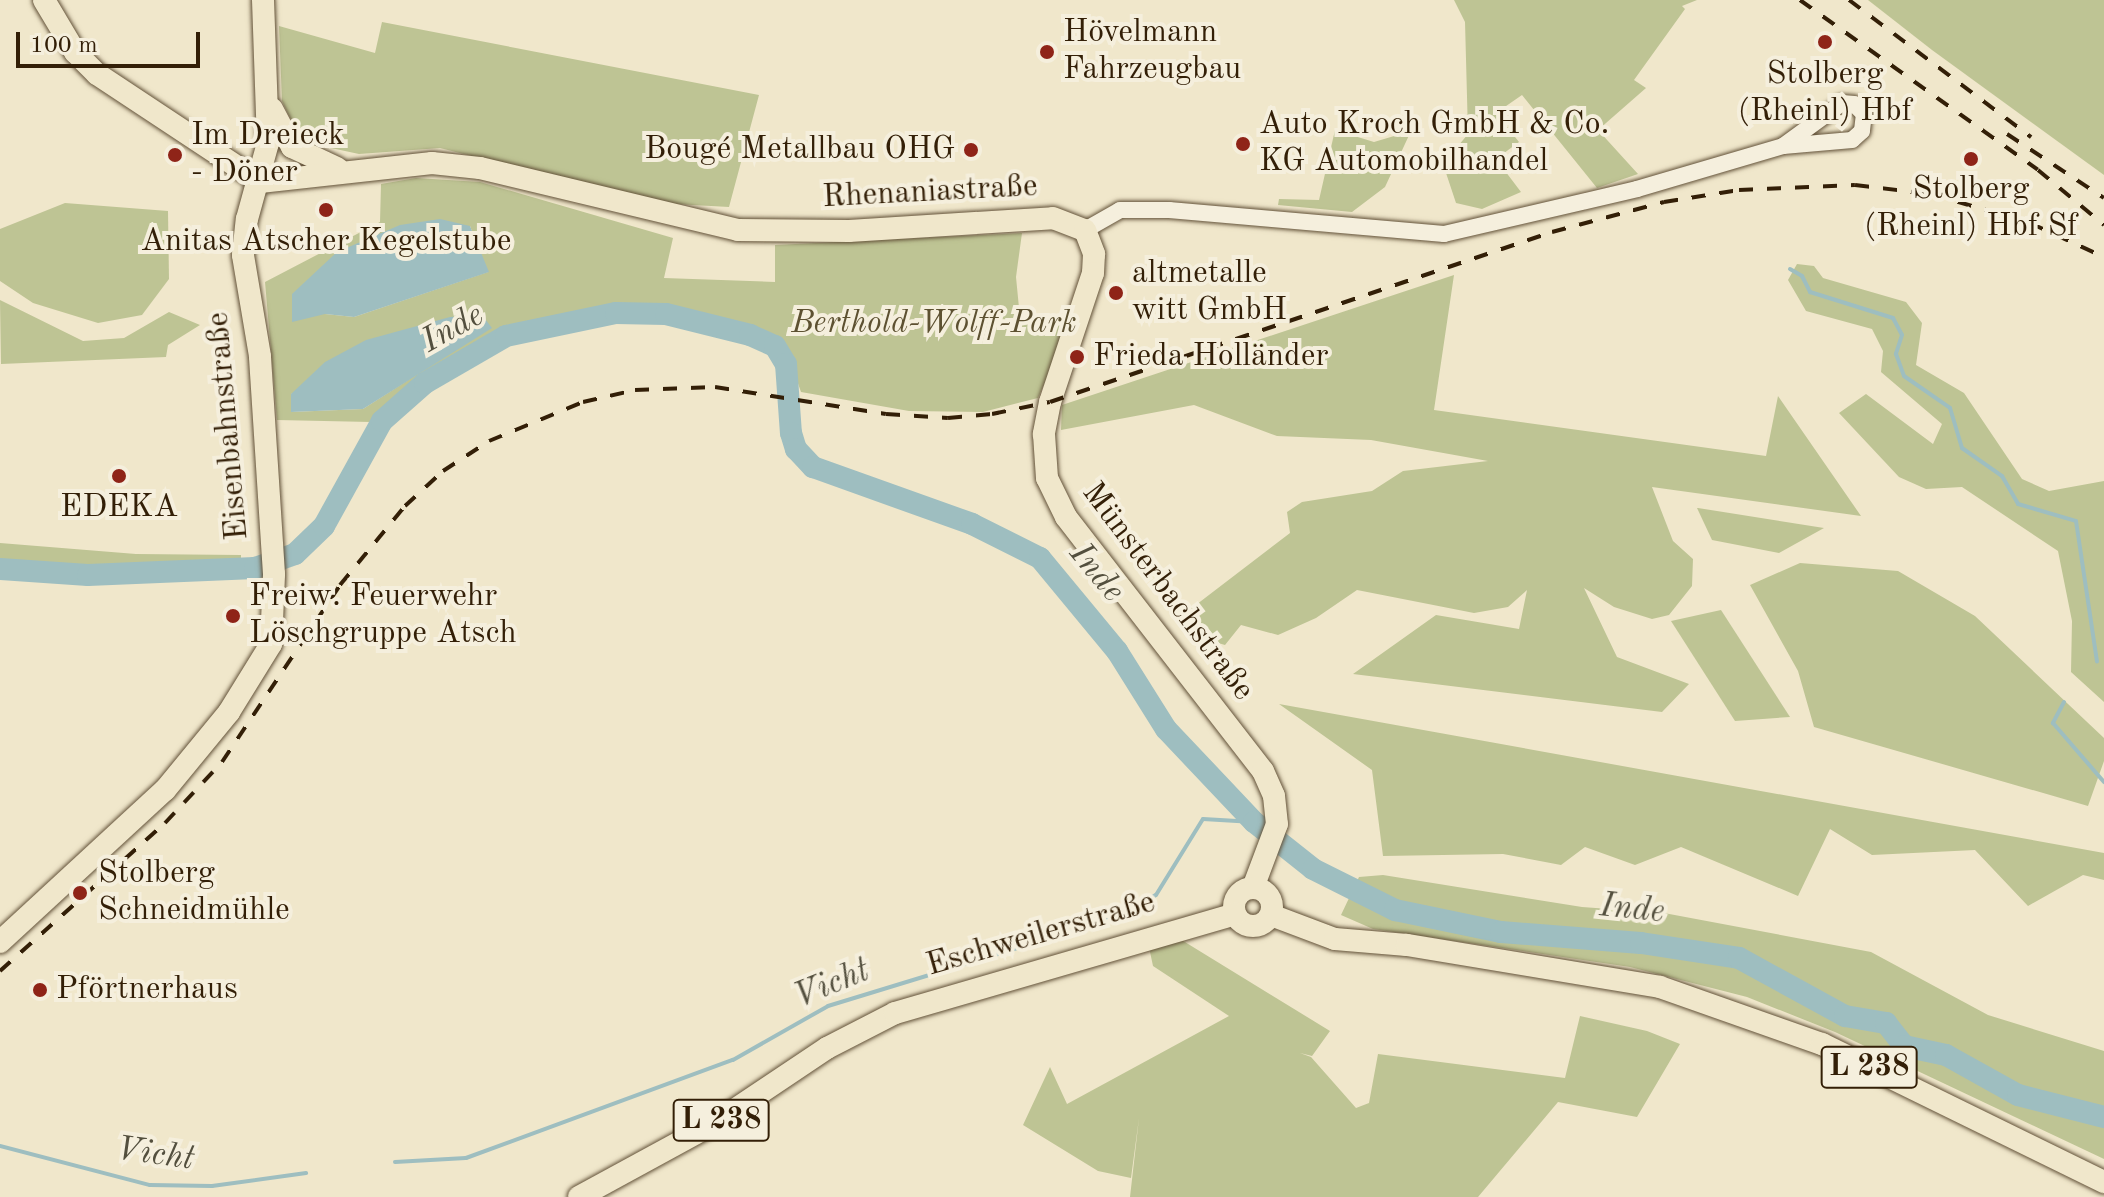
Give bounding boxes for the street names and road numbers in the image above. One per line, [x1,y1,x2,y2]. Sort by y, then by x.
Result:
street label: Rhenaniastraße [821,168,1039,218]
street label: Eisenbahnstraße [200,310,258,542]
street label: Münsterbachstraße [1072,475,1262,709]
street label: Eschweilerstraße [922,884,1160,986]
road number: L 238 [1819,1041,1919,1093]
road number: L 238 [671,1094,771,1146]

